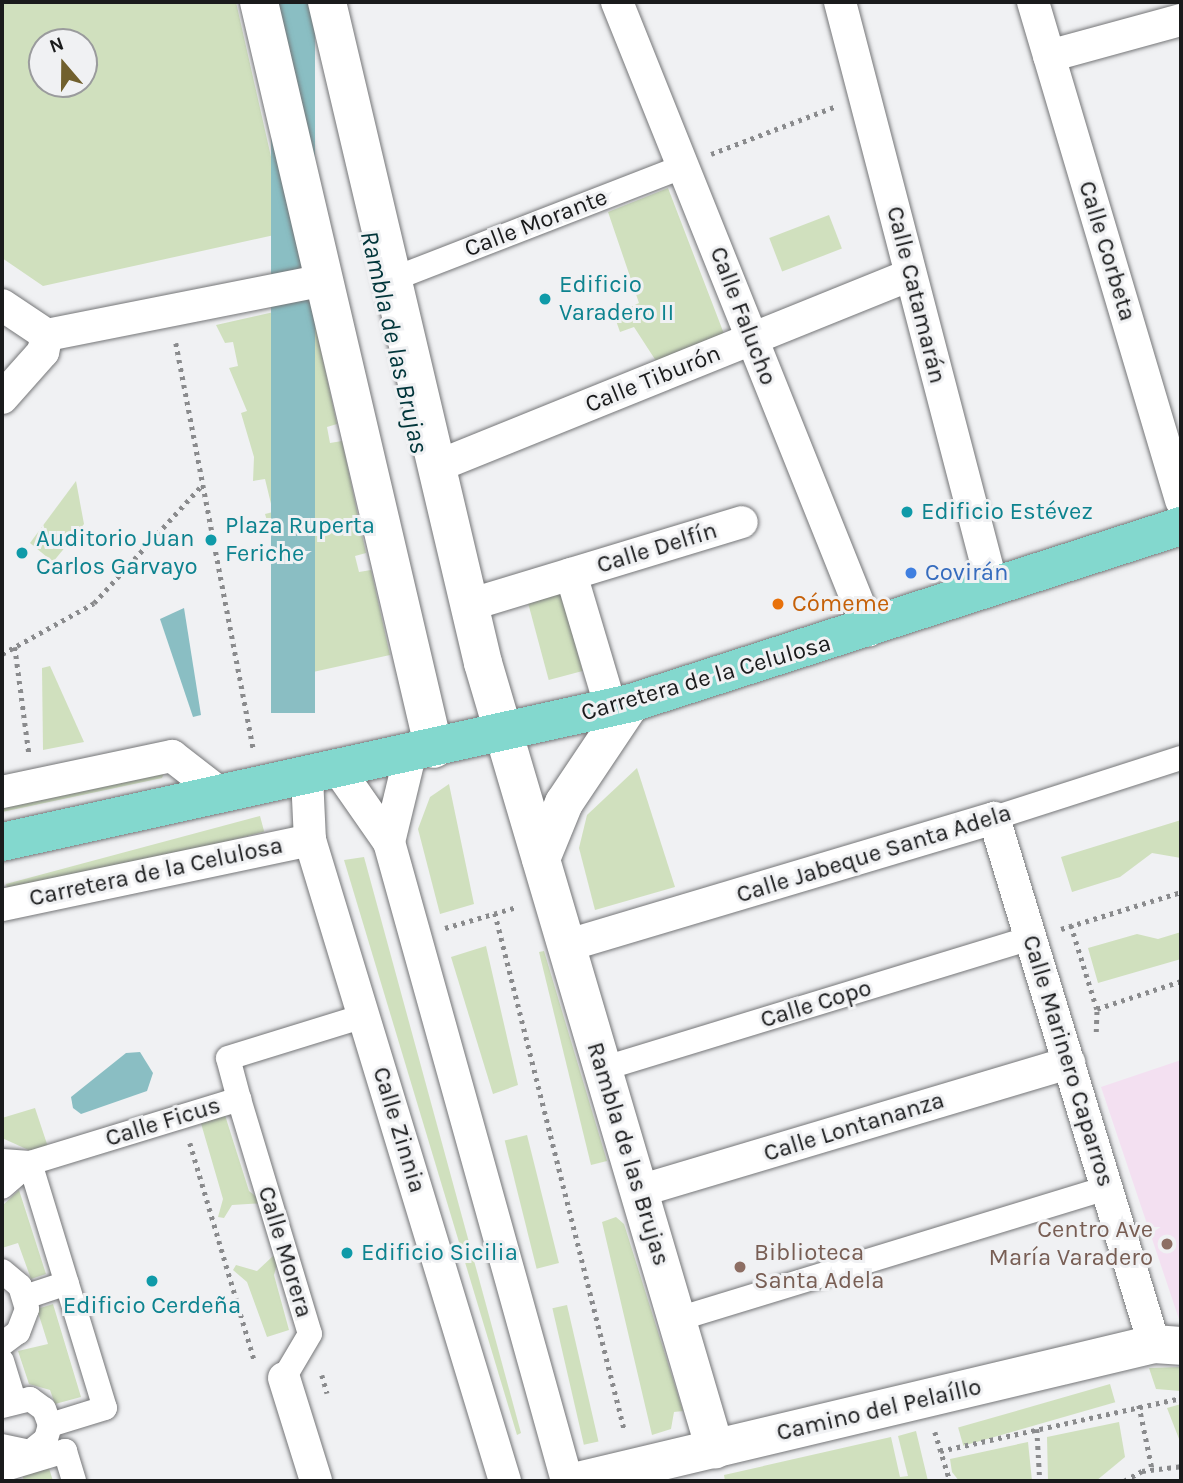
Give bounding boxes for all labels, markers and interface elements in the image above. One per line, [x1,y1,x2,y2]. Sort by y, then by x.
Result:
north arrow [28,28,98,98]
text: N [46,32,67,58]
street label: Calle Corbeta [1072,178,1142,324]
street label: Calle Morante [461,183,611,263]
street label: Calle Catamarán [880,203,952,387]
water label: Rambla de las Brujas [353,228,435,456]
street label: Calle Falucho [703,243,783,389]
place label: Edificio Varadero II [559,271,674,327]
marker: Edificio Varadero II [537,291,553,307]
street label: Calle Tiburón [581,339,725,419]
place label: Edificio Estévez [921,498,1093,526]
marker: Edificio Estévez [899,504,915,520]
place label: Plaza Ruperta Feriche [225,512,375,568]
street label: Calle Delfín [593,516,721,580]
place label: Auditorio Juan Carlos Garvayo [36,525,198,581]
marker: Plaza Ruperta Feriche [203,532,219,548]
marker: Auditorio Juan Carlos Garvayo [14,545,30,561]
place label: Covirán [925,559,1008,587]
marker: Covirán [903,565,919,581]
place label: Cómeme [792,590,889,618]
marker: Cómeme [770,596,786,612]
street label: Carretera de la Celulosa [578,629,834,727]
street label: Calle Jabeque Santa Adela [733,798,1015,910]
street label: Carretera de la Celulosa [27,831,285,913]
street label: Calle Marinero Caparros [1016,932,1120,1190]
street label: Calle Copo [757,974,875,1034]
street label: Rambla de las Brujas [580,1039,676,1269]
street label: Calle Zinnia [366,1064,432,1196]
street label: Calle Lontananza [760,1086,948,1168]
street label: Calle Ficus [102,1091,224,1153]
street label: Calle Morera [251,1183,319,1321]
place label: Centro Ave María Varadero [989,1216,1153,1272]
marker: Centro Ave María Varadero [1159,1236,1175,1252]
place label: Edificio Sicilia [361,1239,518,1267]
place label: Biblioteca Santa Adela [754,1239,884,1295]
marker: Edificio Sicilia [339,1245,355,1261]
marker: Biblioteca Santa Adela [732,1259,748,1275]
marker: Edificio Cerdeña [144,1273,160,1289]
place label: Edificio Cerdeña [63,1292,241,1320]
street label: Camino del Pelaíllo [774,1372,984,1448]

